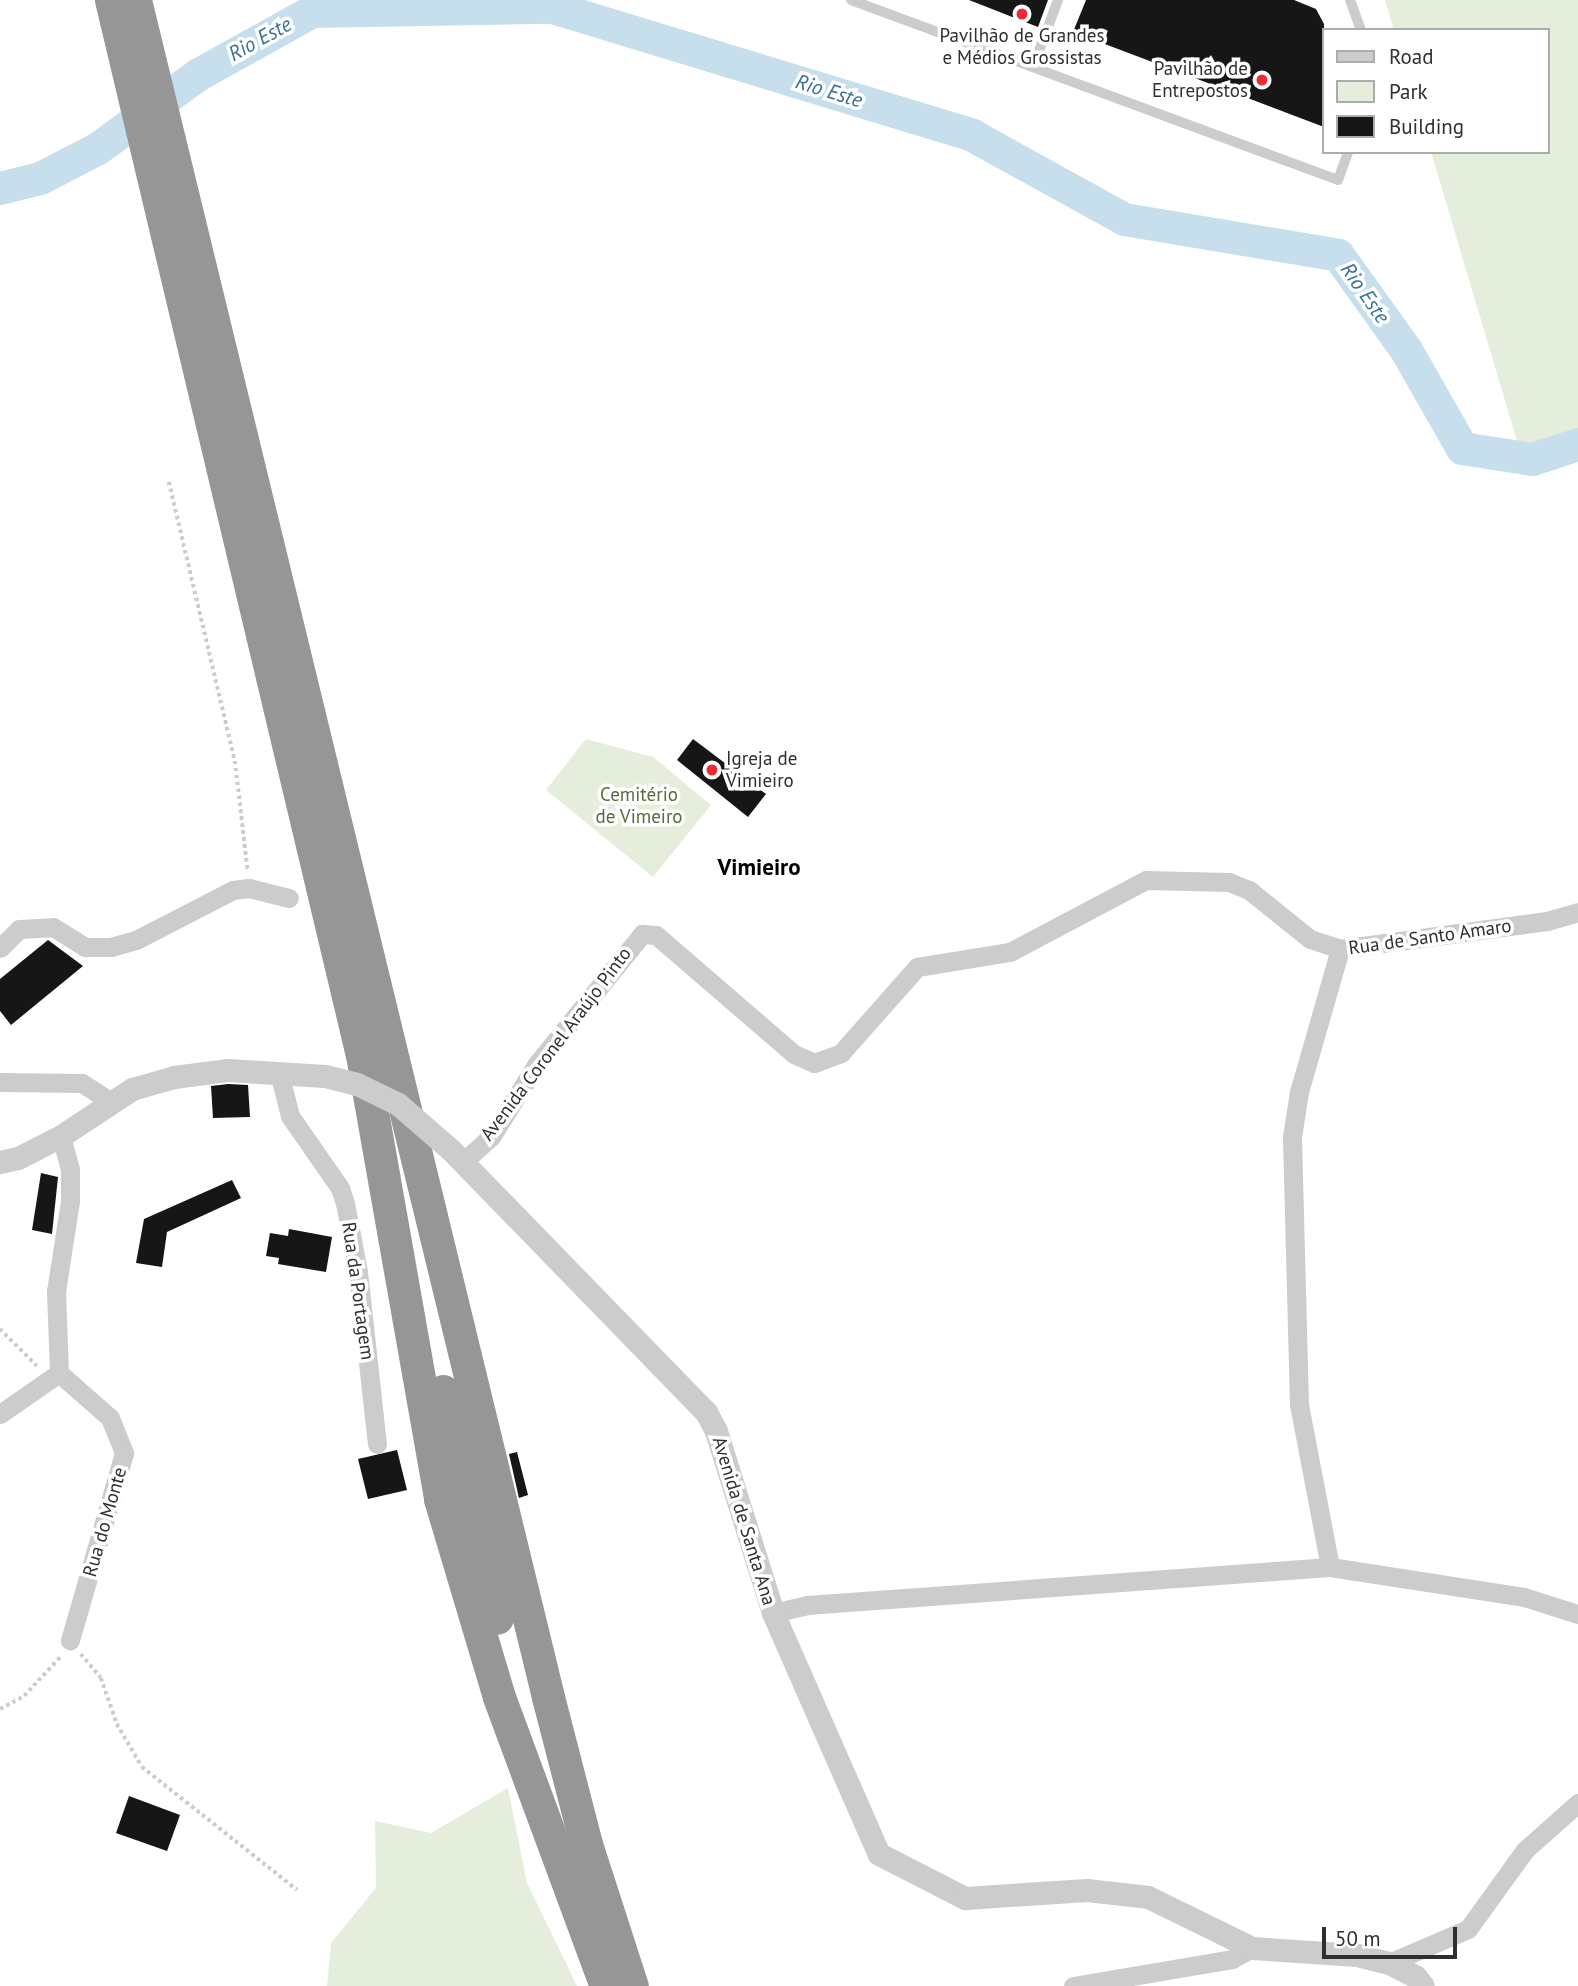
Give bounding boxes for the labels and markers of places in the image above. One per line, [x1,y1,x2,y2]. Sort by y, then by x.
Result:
marker: Pavilhão de Grandes e Médios Grossistas [1014,6,1030,22]
place label: Pavilhão de Grandes e Médios Grossistas [940,25,1104,69]
place label: Pavilhão de Entrepostos [1152,58,1248,102]
marker: Pavilhão de Entrepostos [1254,72,1270,88]
place label: Igreja de Vimieiro [726,748,797,792]
marker: Igreja de Vimieiro [704,762,720,778]

